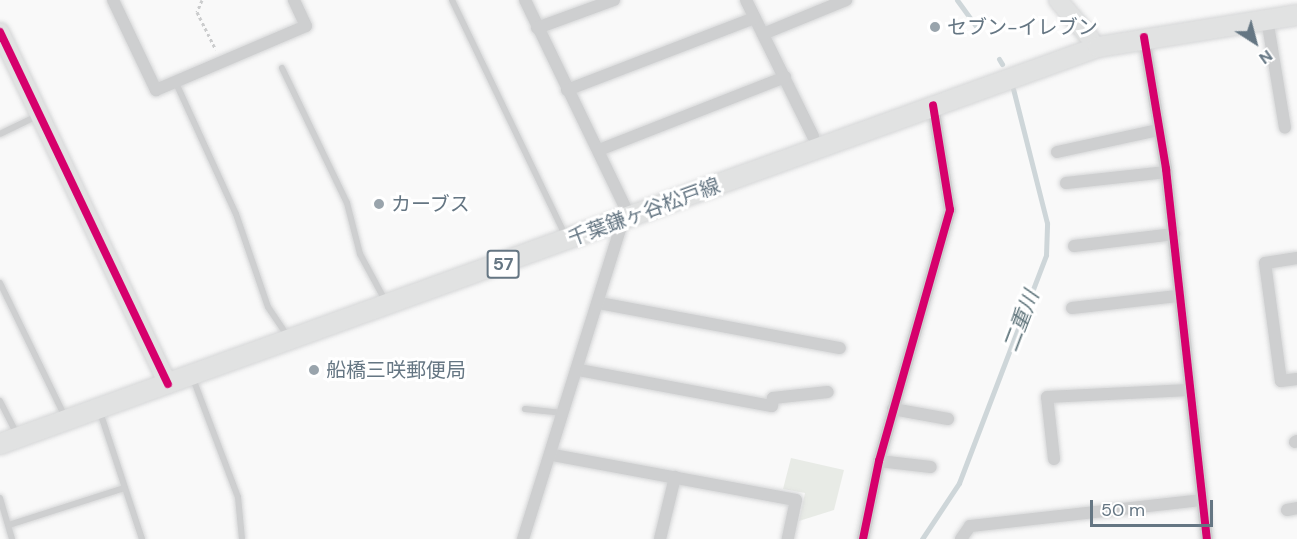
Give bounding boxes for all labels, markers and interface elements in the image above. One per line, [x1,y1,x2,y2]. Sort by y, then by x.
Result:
north arrow [1225,12,1285,72]
place label: セブン-イレブン [947,15,1098,39]
marker: セブン-イレブン [928,20,942,34]
text: N [1255,45,1277,69]
street label: 千葉鎌ヶ谷松戸線 [565,173,723,251]
place label: カーブス [391,192,471,216]
marker: カーブス [372,197,386,211]
road number: 57 [486,249,520,279]
water label: 二重川 [998,287,1044,355]
place label: 船橋三咲郵便局 [326,358,466,382]
marker: 船橋三咲郵便局 [307,363,321,377]
scale bar [1093,488,1216,526]
text: 50 m [1101,498,1145,522]

